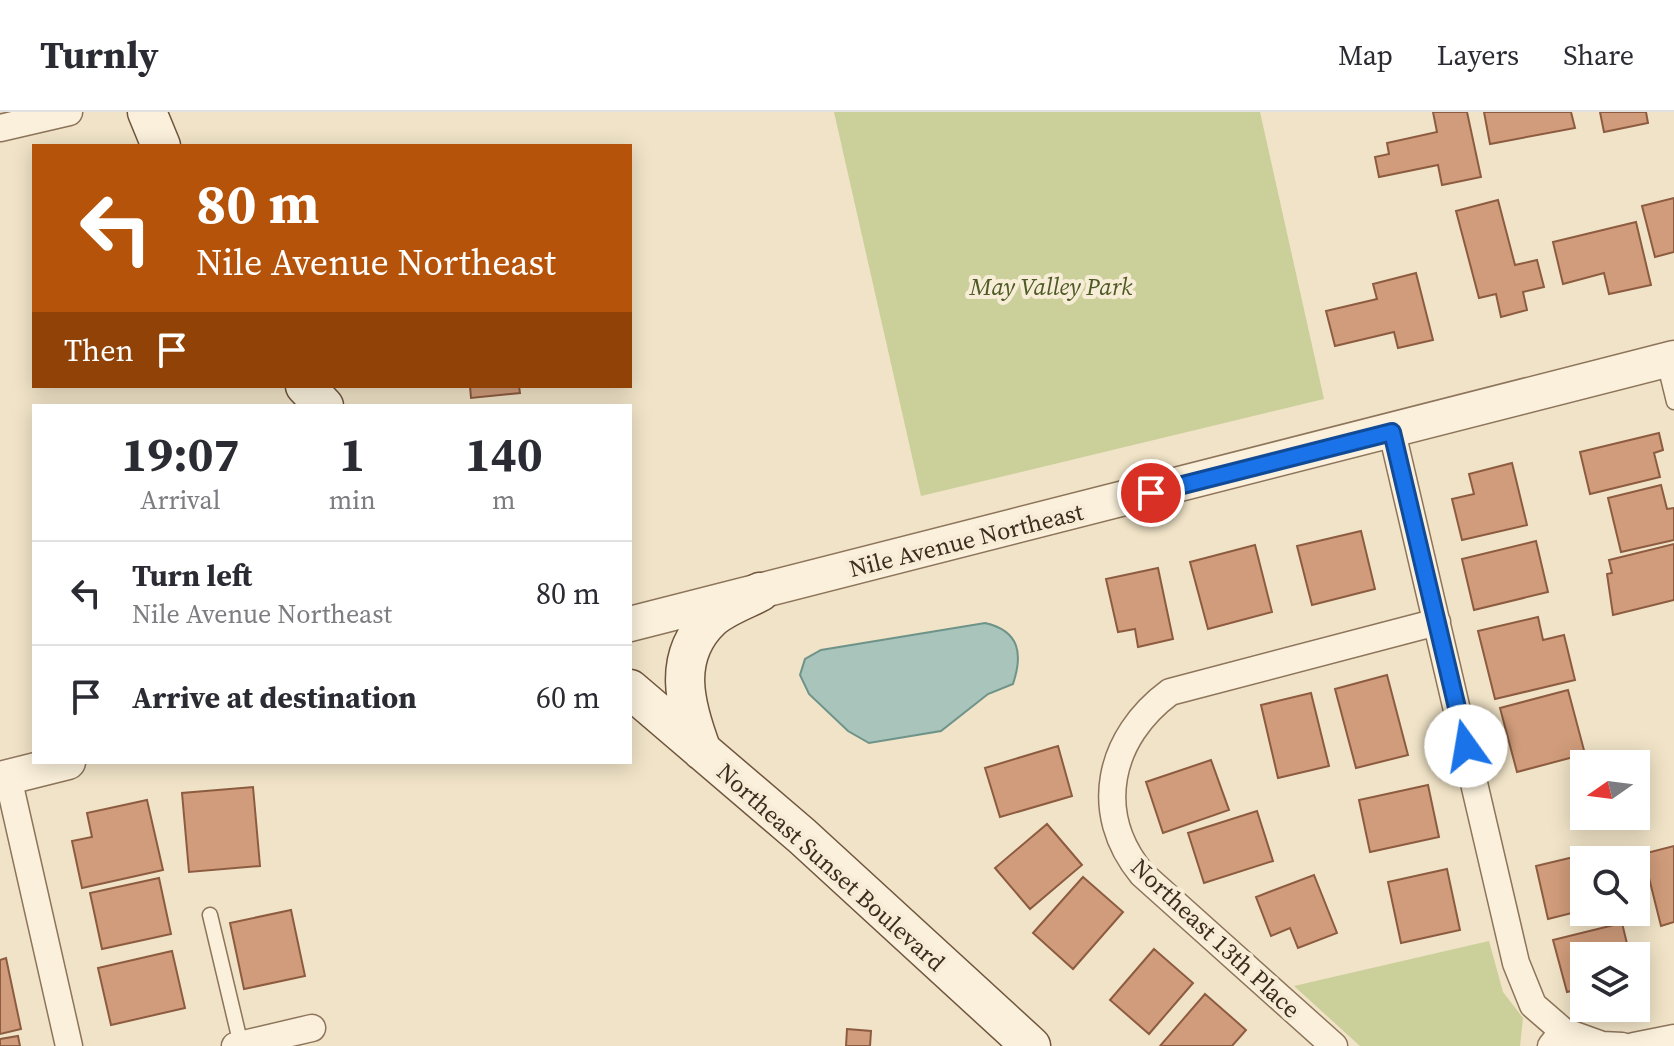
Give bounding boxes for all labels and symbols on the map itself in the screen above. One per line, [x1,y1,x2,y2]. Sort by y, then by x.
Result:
park label: May Valley Park [969,270,1133,303]
pin [1117,459,1185,527]
street label: Nile Avenue Northeast [846,495,1087,585]
position arrow [1424,704,1508,788]
north arrow [1570,750,1650,830]
street label: Northeast Sunset Boulevard [710,756,953,979]
street label: Northeast 13th Place [1124,851,1308,1025]

